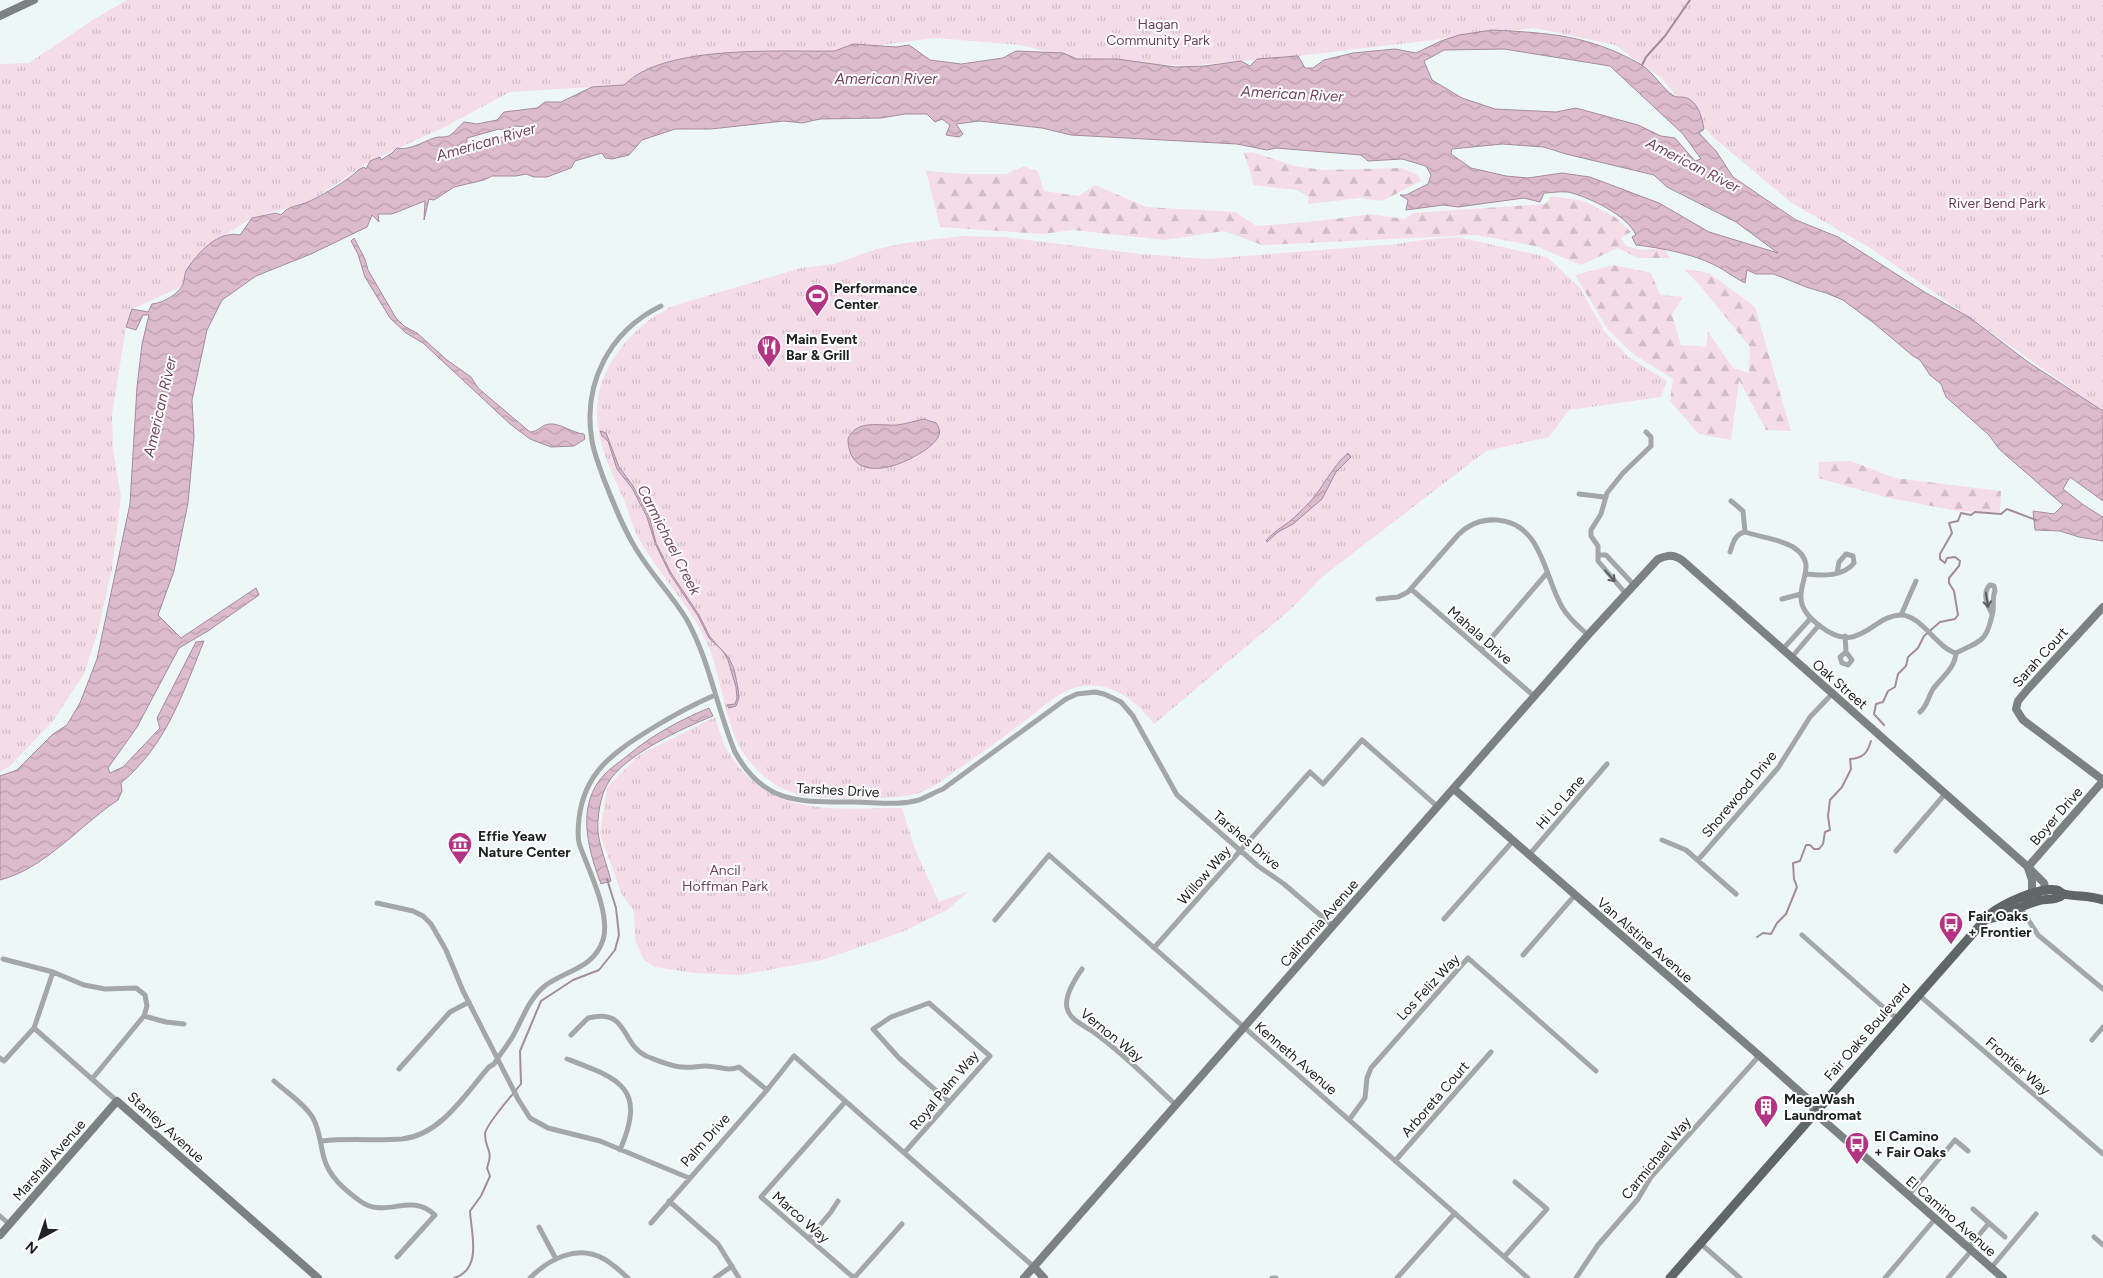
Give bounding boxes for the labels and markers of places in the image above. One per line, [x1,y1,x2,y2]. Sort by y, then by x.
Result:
place label: Performance Center [834,280,917,313]
sports icon: Performance Center [804,283,830,317]
place label: Main Event Bar & Grill [786,331,858,364]
restaurant icon: Main Event Bar & Grill [756,334,782,368]
place label: Effie Yeaw Nature Center [478,828,571,861]
museum icon: Effie Yeaw Nature Center [447,831,473,865]
place label: Fair Oaks + Frontier [1968,908,2032,941]
bus stop icon: Fair Oaks + Frontier [1938,911,1964,945]
place label: MegaWash Laundromat [1784,1091,1862,1124]
building icon: MegaWash Laundromat [1753,1094,1779,1128]
place label: El Camino + Fair Oaks [1874,1128,1947,1161]
bus stop icon: El Camino + Fair Oaks [1844,1131,1870,1165]

